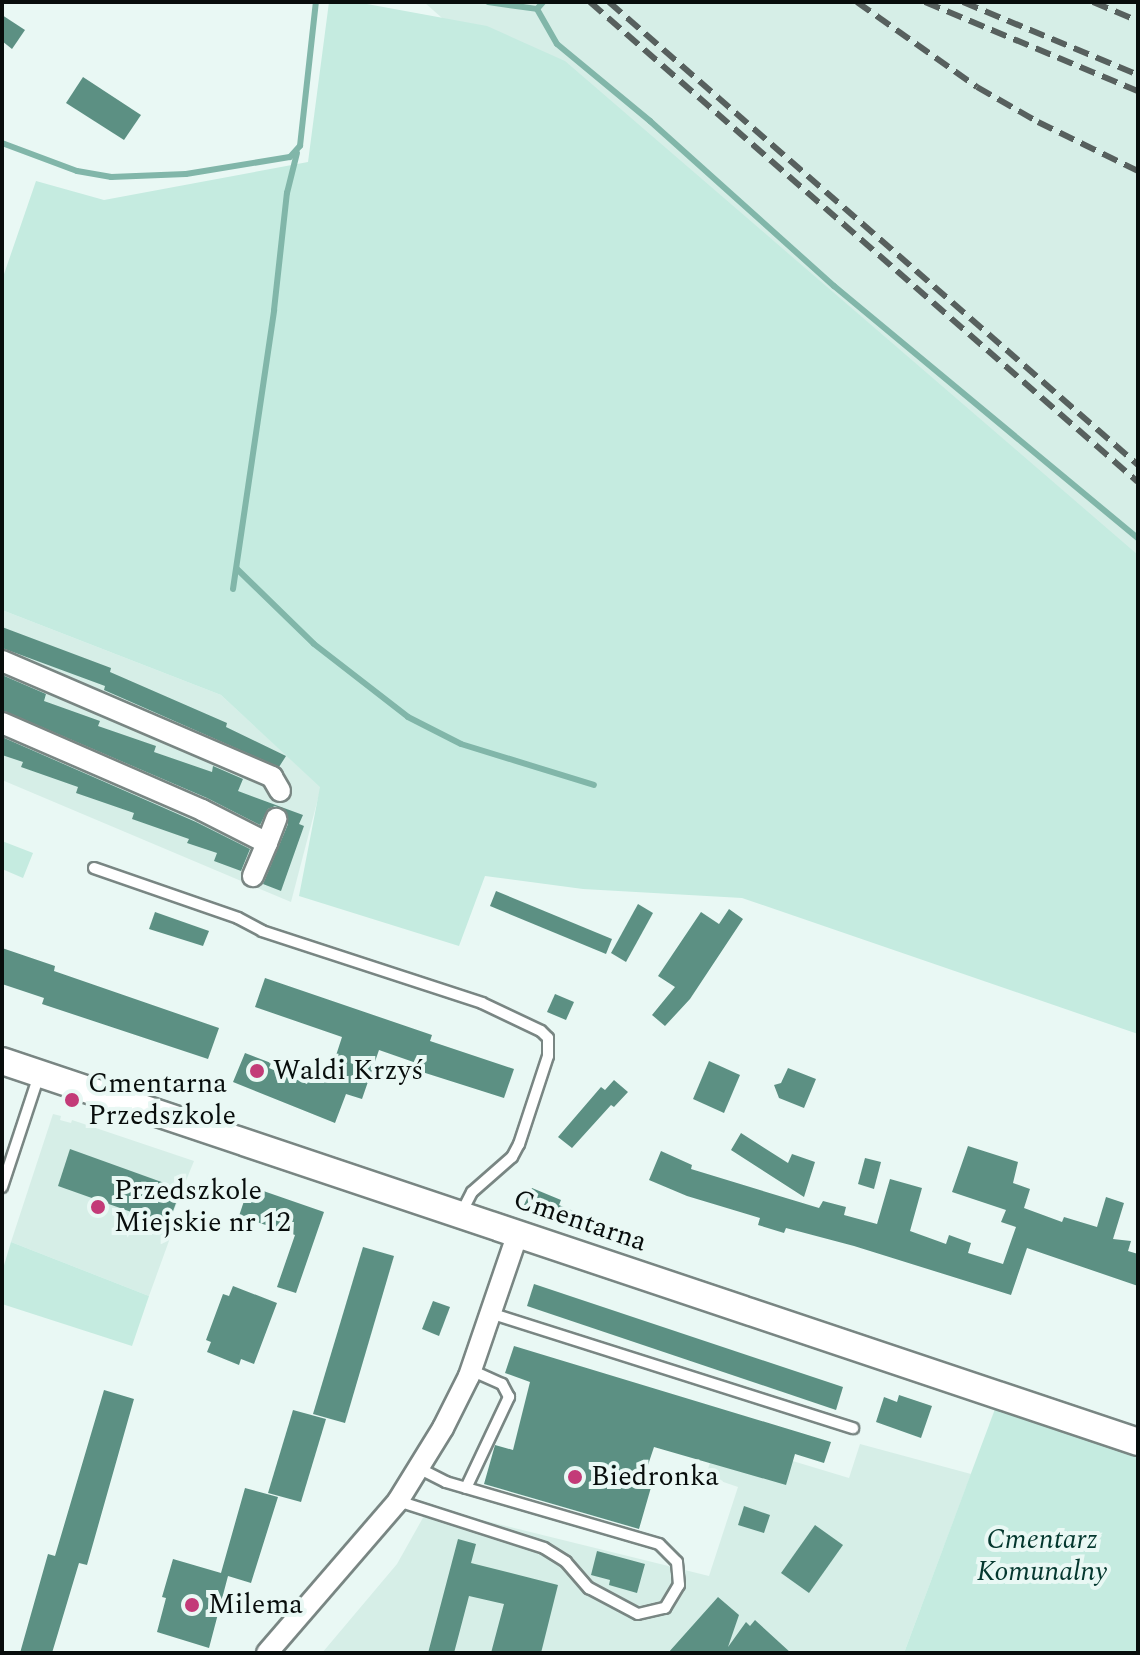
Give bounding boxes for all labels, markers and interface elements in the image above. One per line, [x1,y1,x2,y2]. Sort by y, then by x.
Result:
place label: Waldi Krzyś [273,1054,423,1088]
marker: Waldi Krzyś [248,1062,266,1080]
place label: Cmentarna Przedszkole [88,1067,236,1133]
marker: Cmentarna Przedszkole [63,1091,81,1109]
place label: Przedszkole Miejskie nr 12 [114,1174,291,1240]
street label: Cmentarna [509,1183,651,1259]
marker: Przedszkole Miejskie nr 12 [89,1198,107,1216]
place label: Biedronka [591,1460,719,1494]
marker: Biedronka [566,1468,584,1486]
park label: Cmentarz Komunalny [977,1523,1107,1589]
place label: Milema [208,1588,303,1622]
marker: Milema [183,1596,201,1614]

